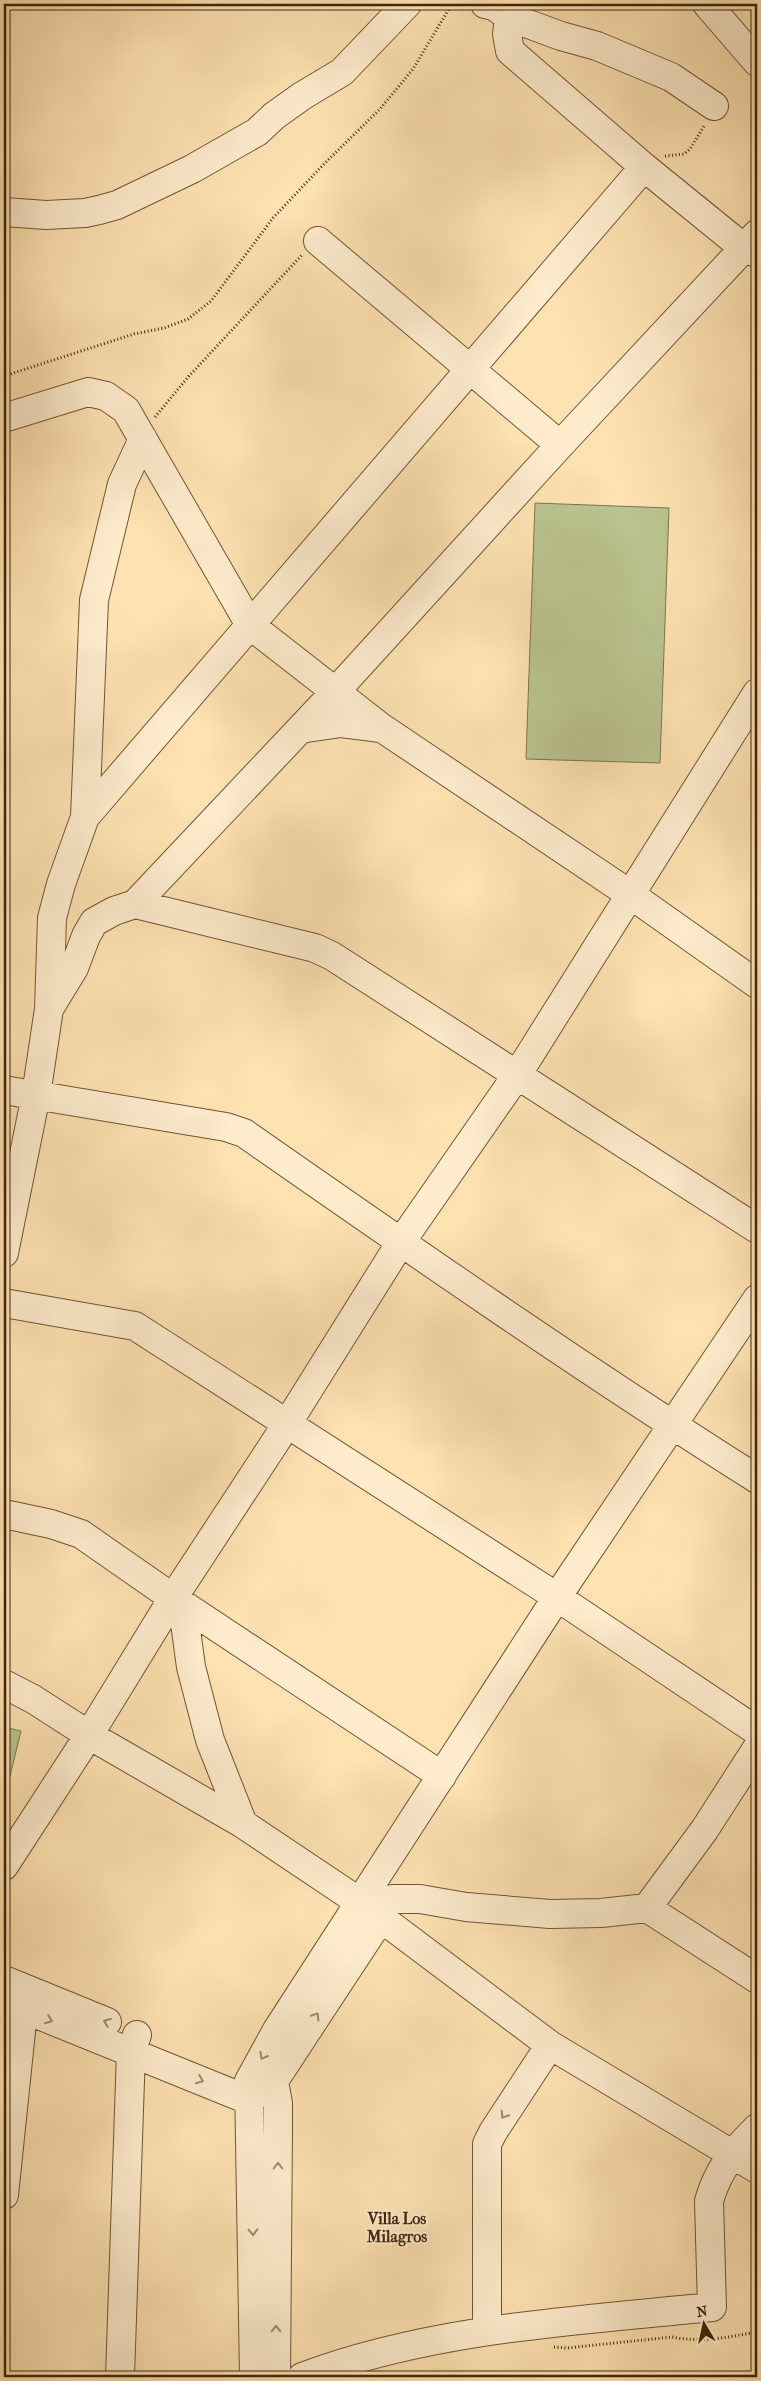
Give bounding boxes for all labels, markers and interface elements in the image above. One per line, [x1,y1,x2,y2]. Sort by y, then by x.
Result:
one-way arrow [44,2013,53,2024]
one-way arrow [310,2013,320,2022]
one-way arrow [103,2018,112,2029]
one-way arrow [259,2050,269,2059]
one-way arrow [195,2073,204,2084]
one-way arrow [501,2109,510,2118]
one-way arrow [273,2162,283,2170]
district label: Villa Los Milagros [366,2209,427,2247]
one-way arrow [248,2228,258,2236]
north arrow [678,2298,728,2348]
text: N [695,2302,709,2321]
one-way arrow [271,2324,282,2332]

